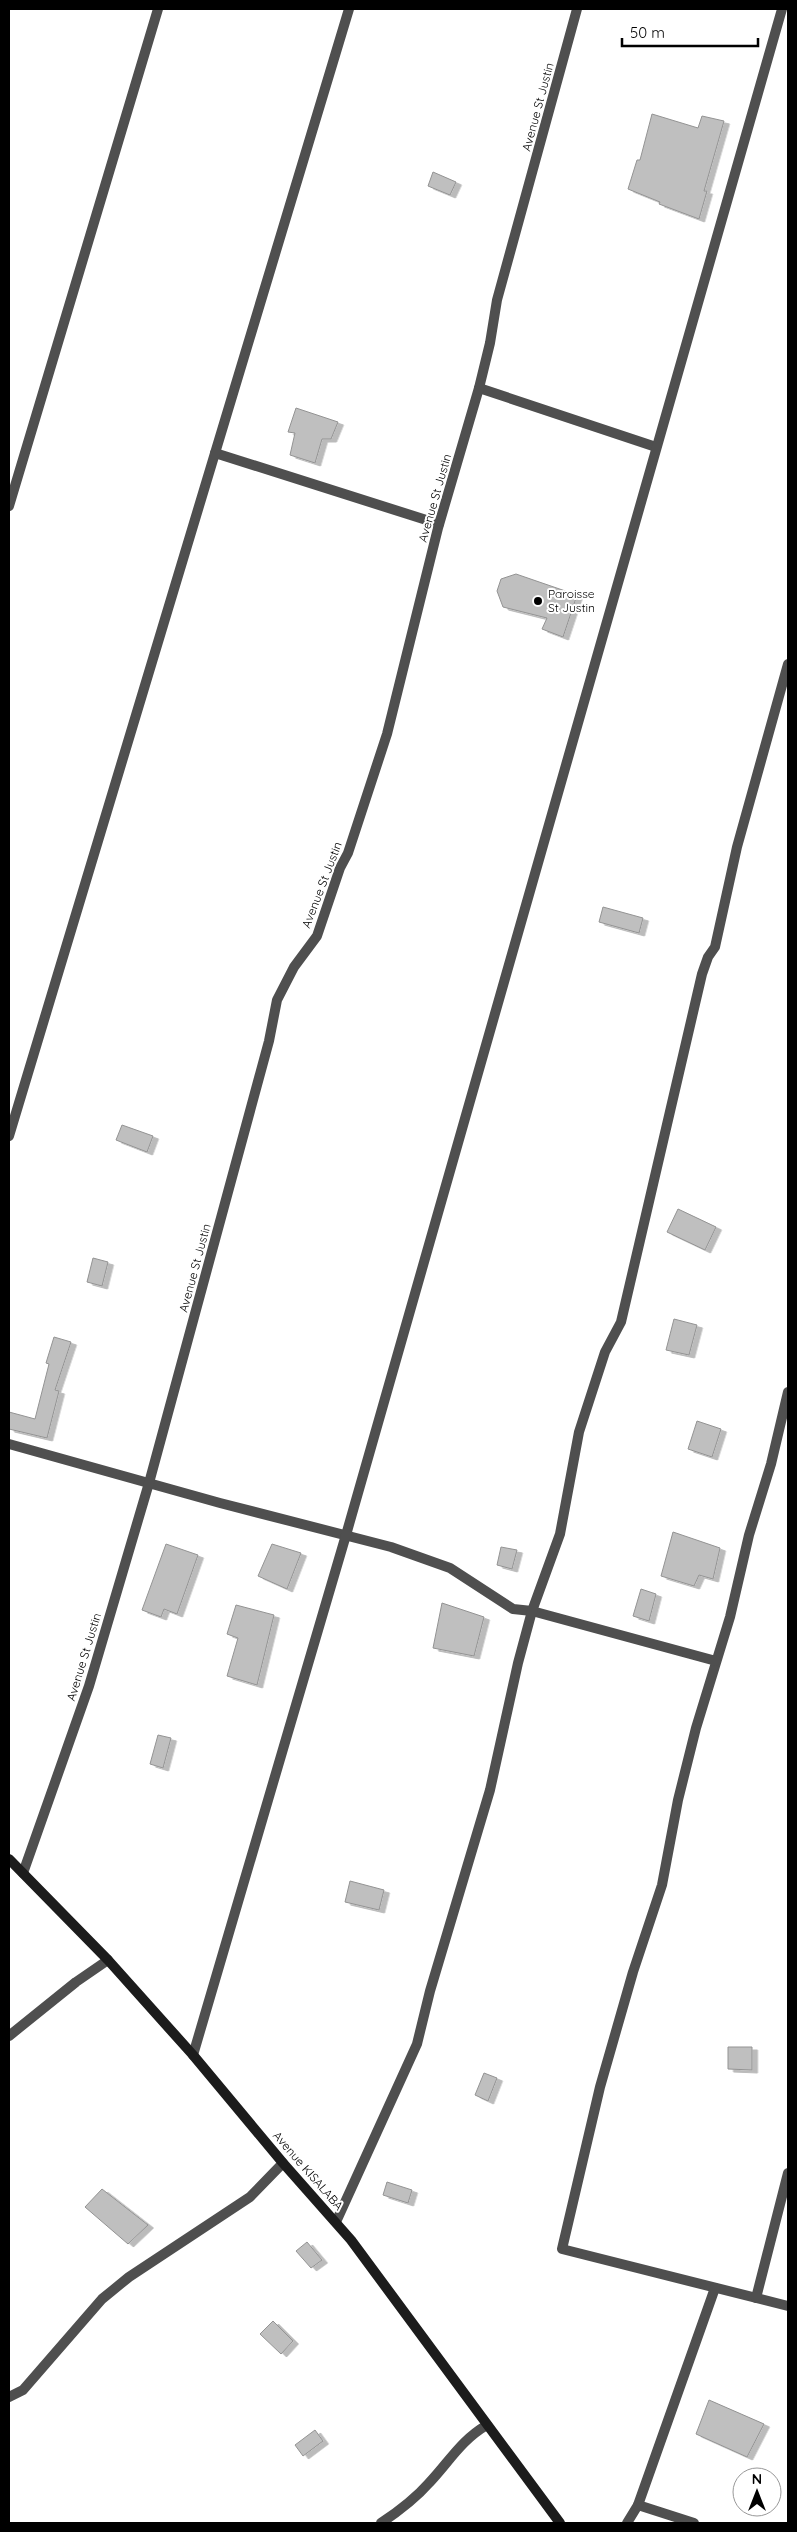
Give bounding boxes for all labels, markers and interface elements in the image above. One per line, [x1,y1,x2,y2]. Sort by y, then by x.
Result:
scale bar [622,15,758,47]
text: 50 m [630,23,665,42]
street label: Avenue St Justin [518,61,557,153]
street label: Avenue St Justin [415,452,454,544]
place label: Paroisse St Justin [548,586,595,615]
marker: Paroisse St Justin [532,595,544,607]
street label: Avenue St Justin [298,840,345,930]
street label: Avenue St Justin [175,1222,214,1314]
street label: Avenue St Justin [63,1611,104,1703]
street label: Avenue KISALABA [270,2128,347,2213]
north arrow [732,2467,782,2517]
text: N [752,2470,762,2488]

